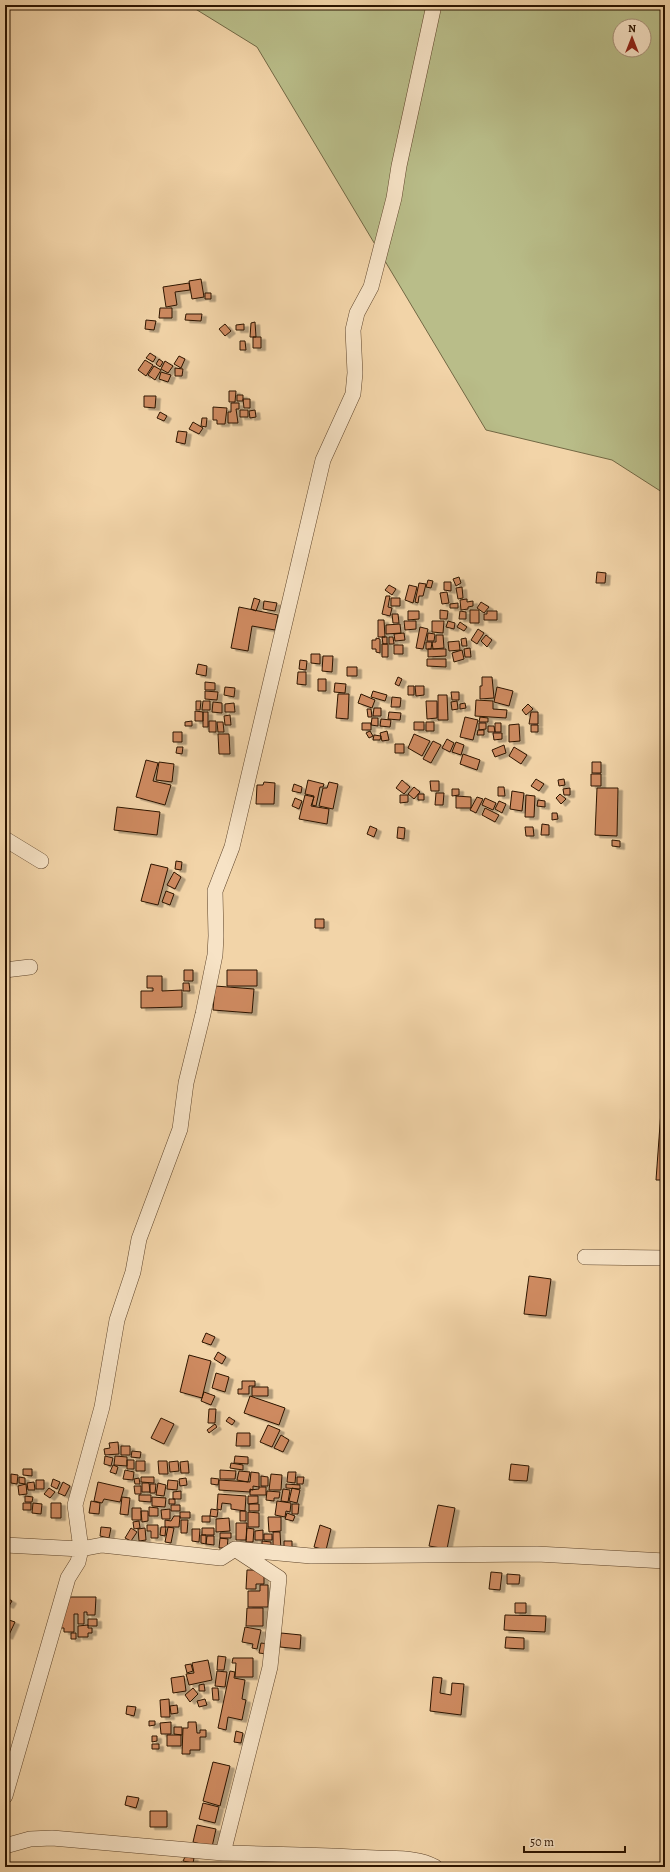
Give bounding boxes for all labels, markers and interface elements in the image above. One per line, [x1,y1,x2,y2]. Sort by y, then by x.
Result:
north arrow [612,18,652,58]
text: N [628,21,636,36]
scale bar [524,1828,625,1854]
text: 50 m [530,1834,554,1850]

